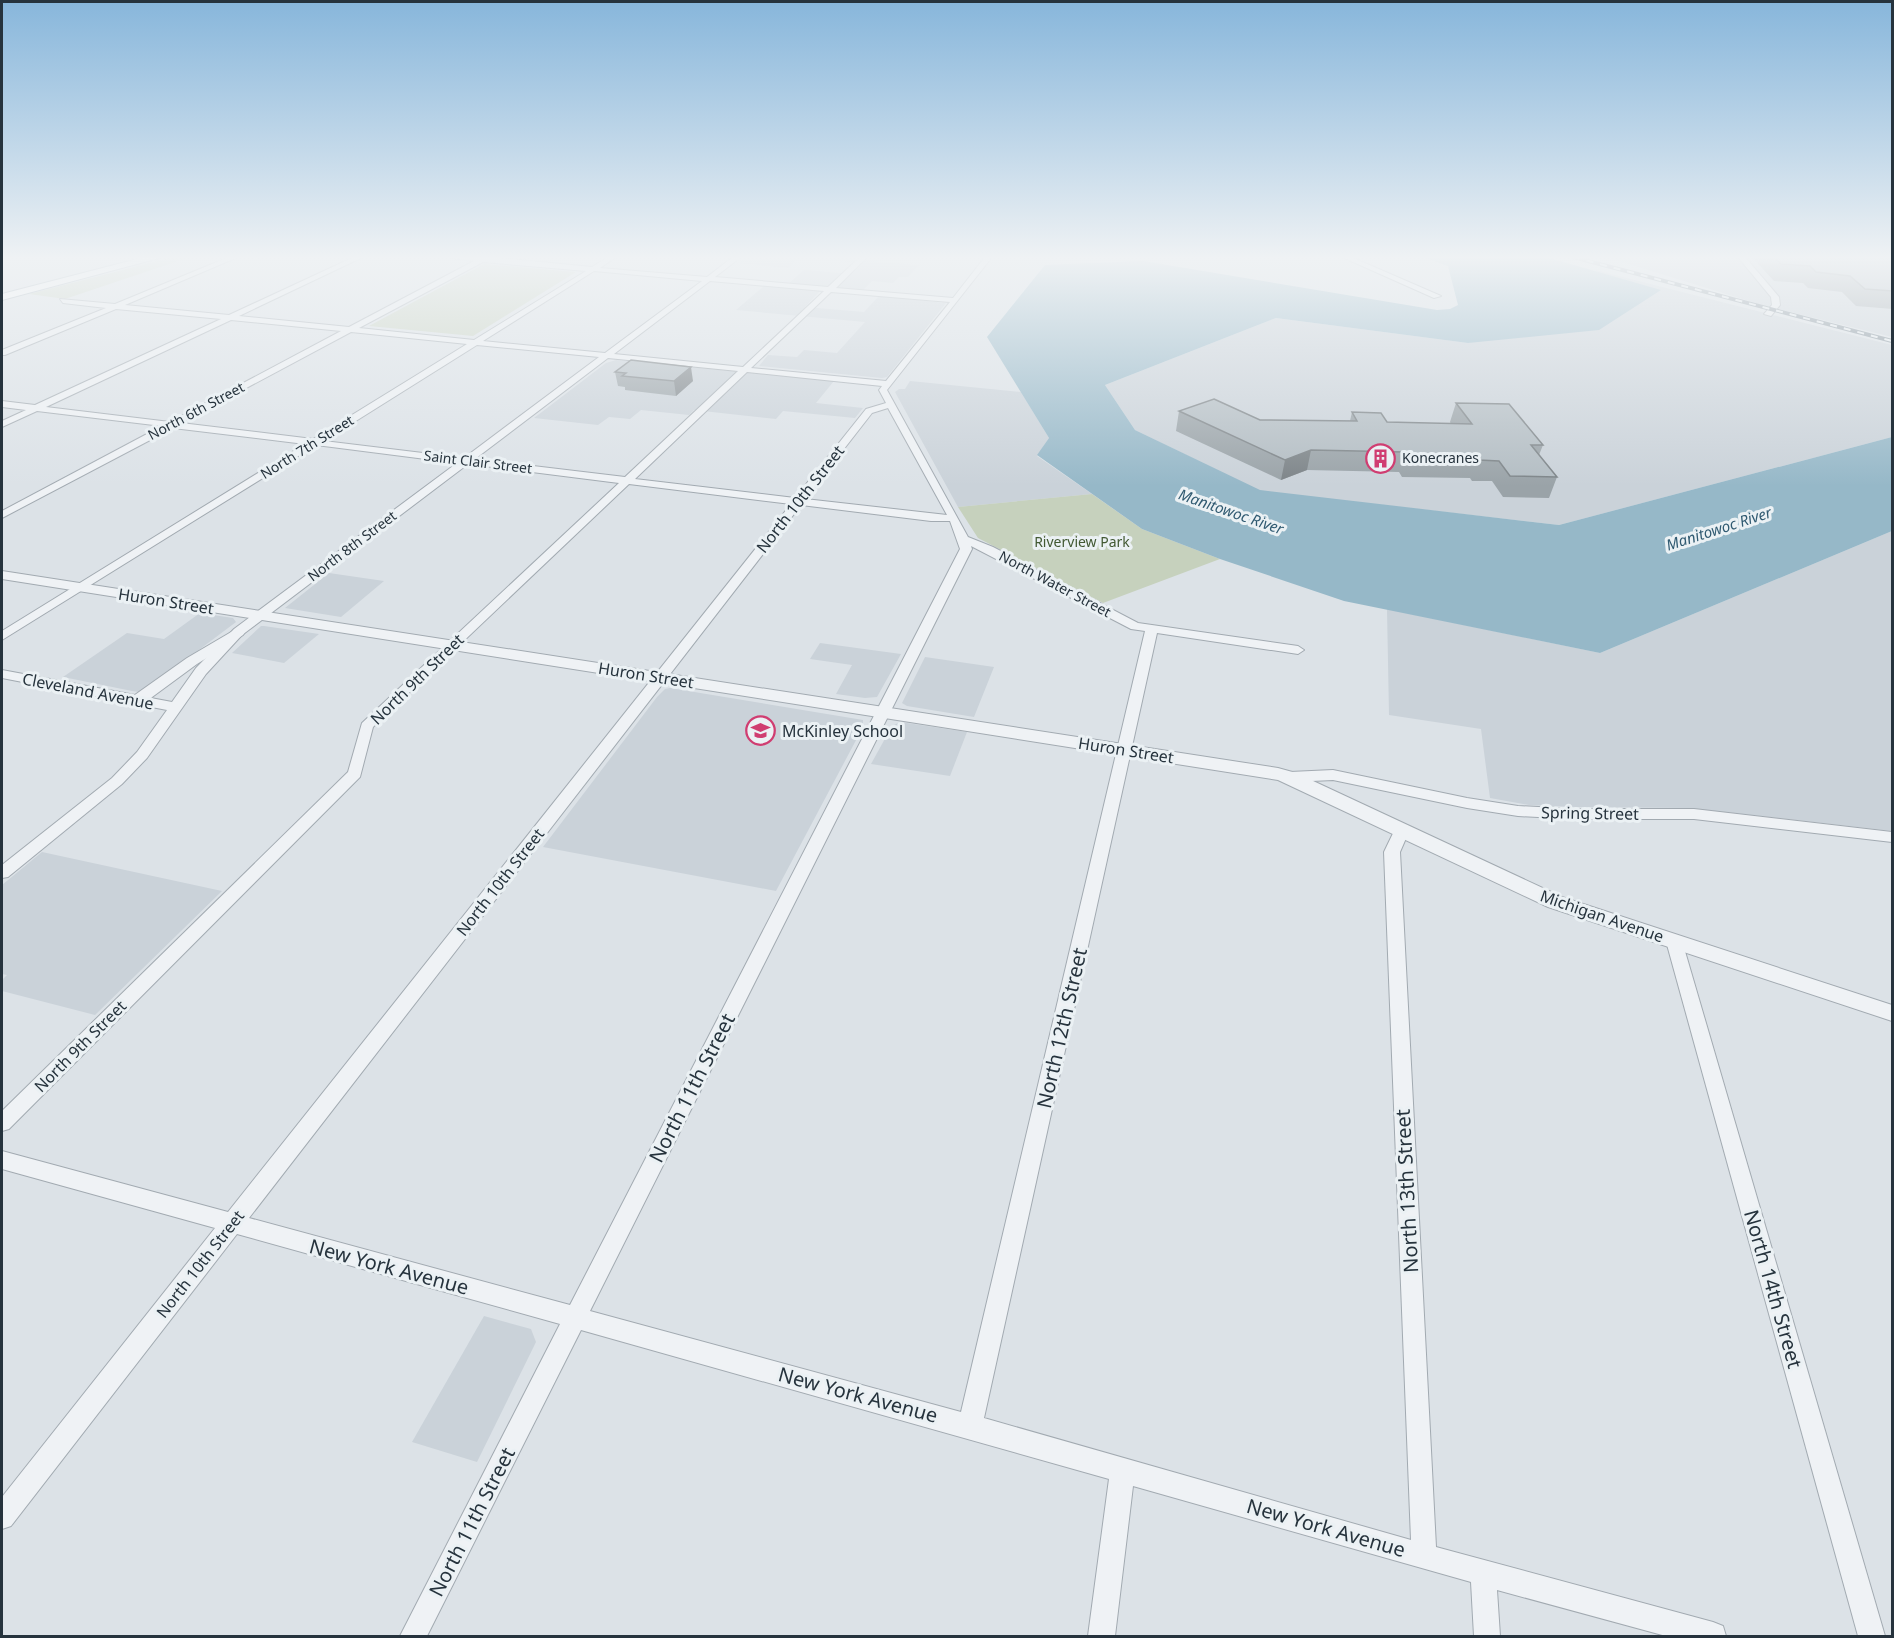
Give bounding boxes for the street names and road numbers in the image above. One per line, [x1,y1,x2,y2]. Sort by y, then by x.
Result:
street label: North 6th Street [144,377,247,444]
street label: North 7th Street [256,410,357,483]
street label: North 10th Street [751,440,849,557]
street label: Saint Clair Street [423,445,533,478]
street label: North 8th Street [303,506,400,585]
street label: North Water Street [996,546,1115,621]
street label: Huron Street [117,583,216,619]
street label: North 9th Street [366,629,469,729]
street label: Huron Street [597,657,696,693]
street label: Cleveland Avenue [20,667,156,715]
street label: Huron Street [1077,732,1176,768]
street label: Spring Street [1541,801,1639,825]
street label: North 10th Street [451,823,549,940]
street label: Michigan Avenue [1537,885,1667,947]
street label: North 12th Street [1030,945,1093,1111]
street label: North 9th Street [29,995,131,1097]
street label: North 11th Street [642,1009,741,1167]
street label: North 13th Street [1389,1109,1424,1274]
street label: North 10th Street [151,1205,249,1322]
street label: North 14th Street [1738,1206,1809,1371]
street label: New York Avenue [307,1232,472,1301]
street label: New York Avenue [776,1360,941,1429]
street label: North 11th Street [422,1443,521,1601]
street label: New York Avenue [1244,1492,1409,1563]

